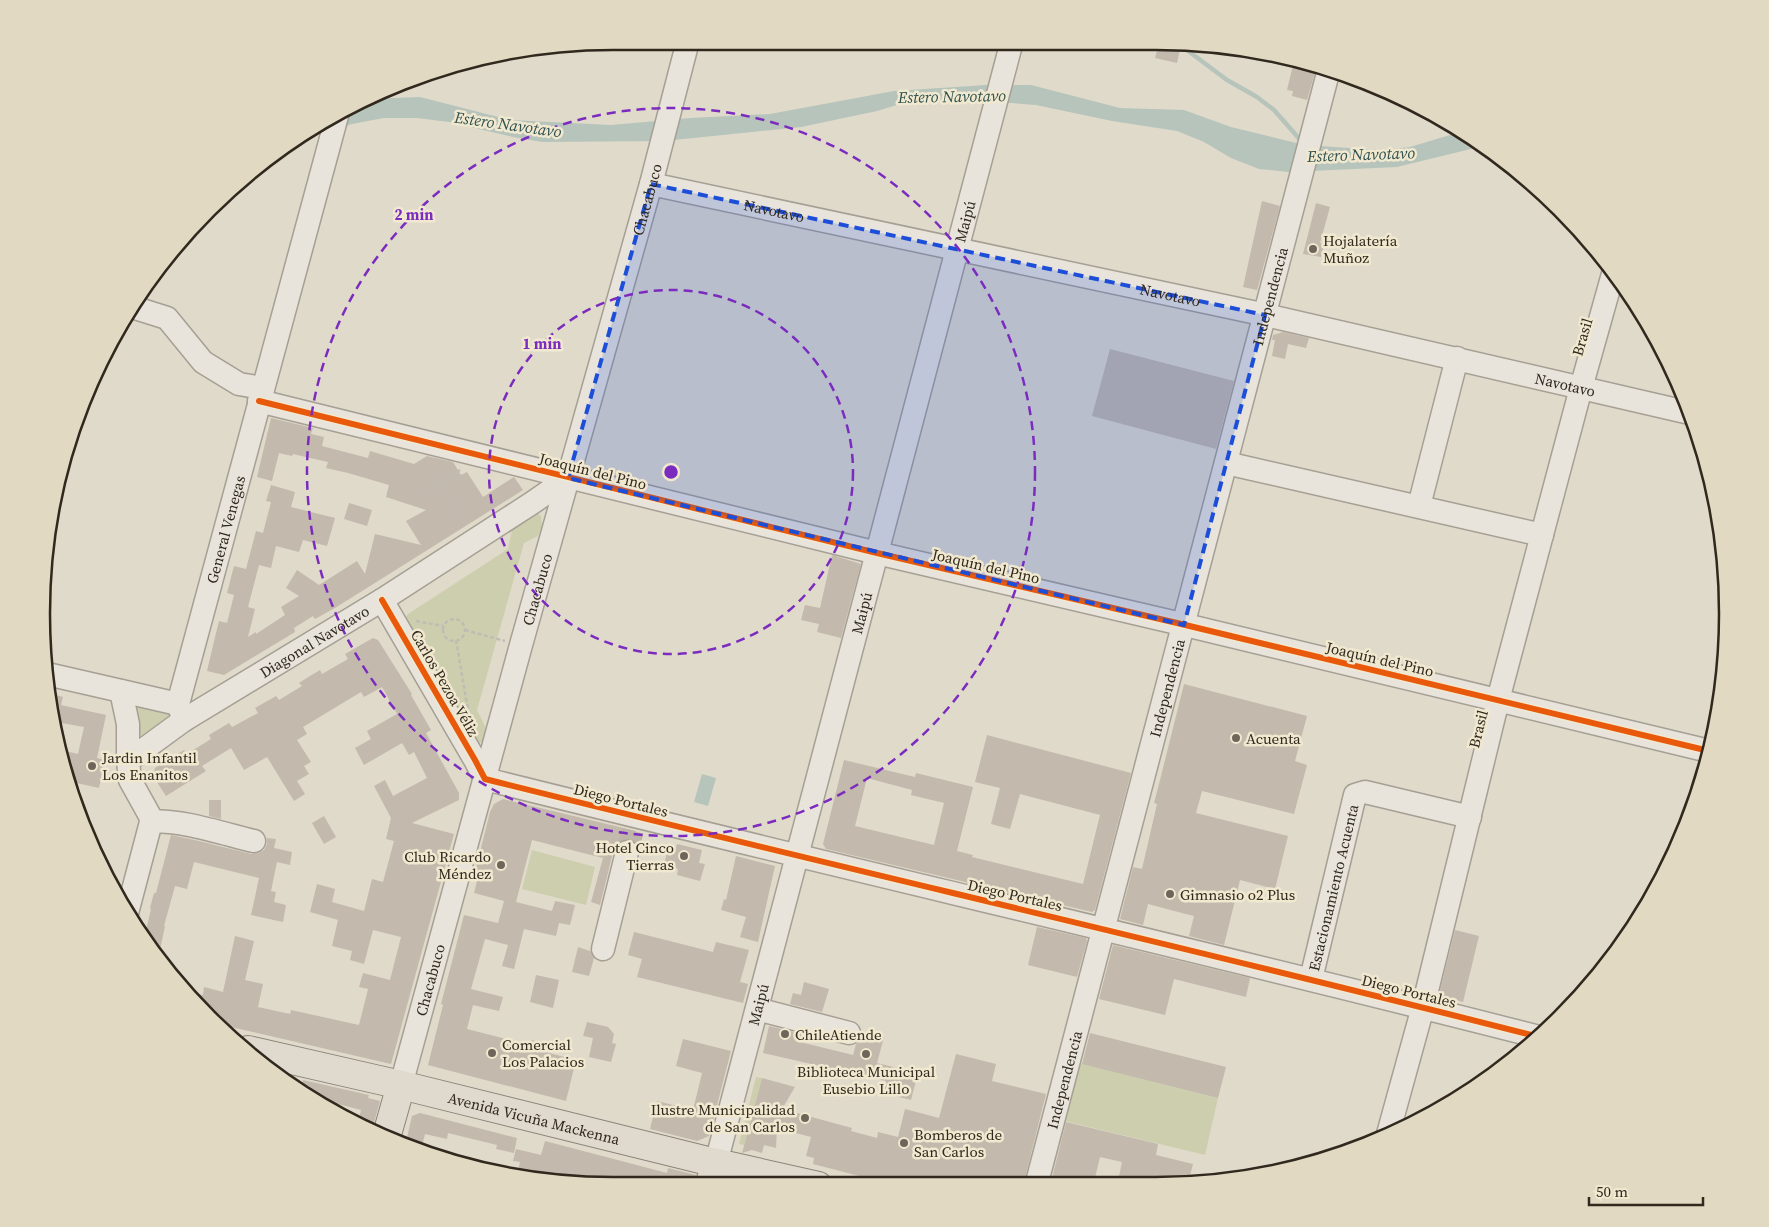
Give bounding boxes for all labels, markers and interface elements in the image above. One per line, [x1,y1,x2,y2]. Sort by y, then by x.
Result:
water label: Estero Navotavo [897,84,1006,108]
water label: Estero Navotavo [452,105,563,142]
water label: Estero Navotavo [1306,141,1416,167]
street label: Chacabuco [627,161,666,238]
street label: Navotavo [742,194,806,227]
street label: Maipú [949,198,980,244]
text: 2 min [395,204,433,225]
place label: Hojalatería Muñoz [1323,230,1398,268]
marker: Hojalatería Muñoz [1307,243,1319,255]
street label: Independencia [1247,244,1293,348]
street label: Navotavo [1138,278,1203,311]
street label: Brasil [1567,315,1598,358]
text: 1 min [523,333,561,354]
street label: Navotavo [1533,367,1598,401]
street label: Joaquín del Pino [536,447,649,495]
centre of rings [662,463,680,481]
street label: General Venegas [201,473,250,586]
street label: Joaquín del Pino [929,543,1042,589]
street label: Chacabuco [517,551,557,628]
street label: Maipú [846,589,877,636]
street label: Diagonal Navotavo [255,600,373,682]
street label: Carlos Pezoa Véliz [406,626,484,740]
street label: Independencia [1144,636,1190,739]
street label: Joaquín del Pino [1323,636,1436,682]
street label: Brasil [1463,707,1493,750]
place label: Acuenta [1246,728,1301,749]
marker: Acuenta [1230,732,1242,744]
place label: Jardin Infantil Los Enanitos [101,747,197,785]
marker: Jardin Infantil Los Enanitos [86,760,98,772]
street label: Diego Portales [572,778,670,822]
street label: Estacionamiento Acuenta [1303,802,1363,973]
place label: Hotel Cinco Tierras [595,837,674,875]
place label: Club Ricardo Méndez [404,846,491,884]
marker: Hotel Cinco Tierras [678,850,690,862]
marker: Club Ricardo Méndez [495,859,507,871]
street label: Diego Portales [966,874,1064,916]
place label: Gimnasio o2 Plus [1180,884,1295,905]
marker: Gimnasio o2 Plus [1164,888,1176,900]
street label: Chacabuco [410,941,450,1018]
street label: Diego Portales [1360,969,1458,1013]
street label: Maipú [742,981,773,1028]
place label: ChileAtiende [795,1024,882,1045]
marker: ChileAtiende [779,1028,791,1040]
street label: Independencia [1041,1028,1087,1131]
place label: Comercial Los Palacios [502,1034,584,1072]
marker: Comercial Los Palacios [486,1047,498,1059]
marker: Biblioteca Municipal Eusebio Lillo [860,1048,872,1060]
place label: Biblioteca Municipal Eusebio Lillo [797,1061,936,1099]
street label: Avenida Vicuña Mackenna [446,1087,623,1149]
place label: Ilustre Municipalidad de San Carlos [651,1099,795,1137]
marker: Ilustre Municipalidad de San Carlos [799,1112,811,1124]
place label: Bomberos de San Carlos [914,1124,1002,1162]
marker: Bomberos de San Carlos [898,1137,910,1149]
scale bar [1589,1174,1703,1206]
text: 50 m [1596,1181,1628,1202]

